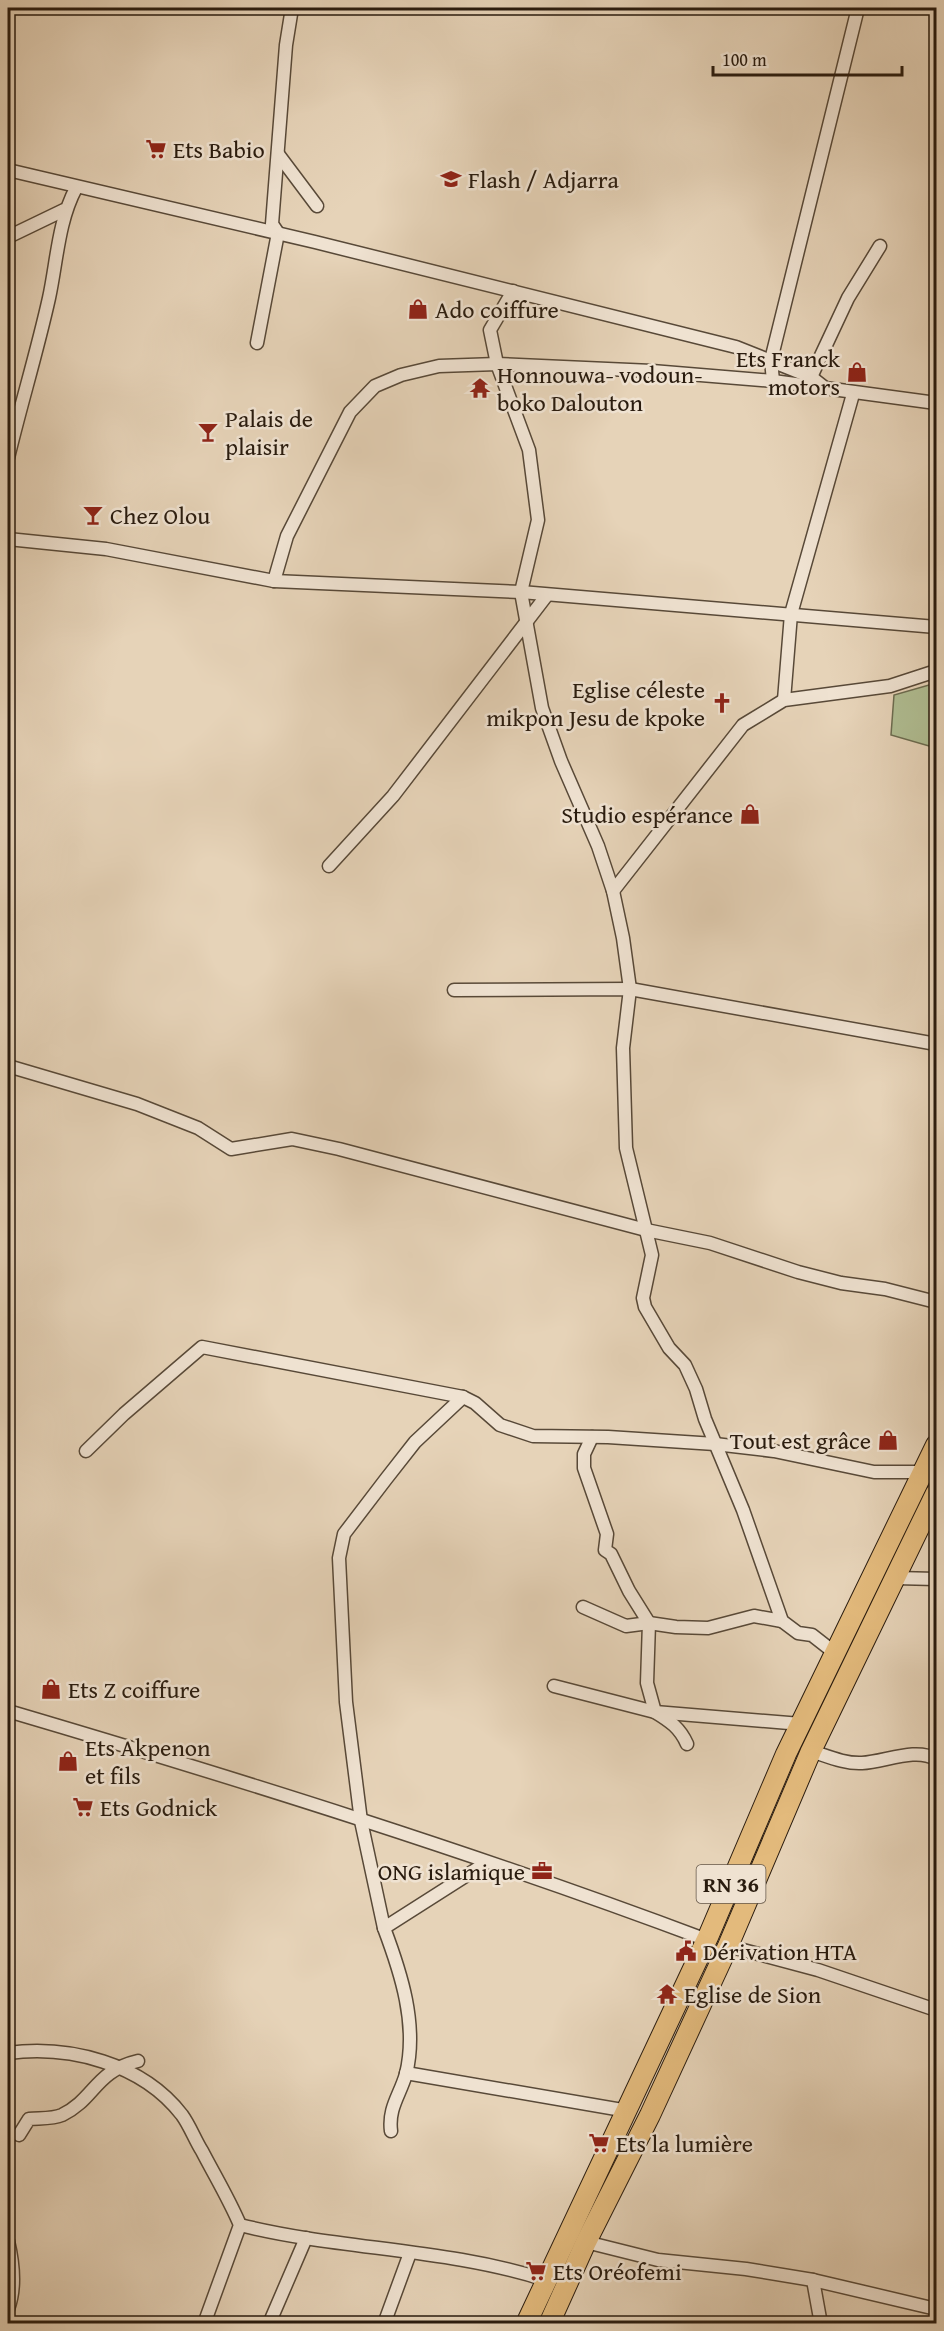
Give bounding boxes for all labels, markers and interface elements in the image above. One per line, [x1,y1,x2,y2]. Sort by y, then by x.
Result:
scale bar [713,39,902,77]
text: 100 m [722,46,767,73]
place label: Ets Babio [173,132,265,167]
supermarket icon: Ets Babio [144,137,168,161]
place label: Flash / Adjarra [468,162,619,197]
school or university icon: Flash / Adjarra [439,167,463,191]
place label: Ado coiffure [435,292,559,327]
shop icon: Ado coiffure [406,297,430,321]
place label: Ets Franck motors [736,341,841,404]
place label: Honnouwa- vodoun- boko Dalouton [497,357,702,420]
shop icon: Ets Franck motors [845,360,869,384]
temple icon: Honnouwa- vodoun- boko Dalouton [468,376,492,400]
place label: Palais de plaisir [225,401,313,464]
bar icon: Palais de plaisir [196,420,220,444]
place label: Chez Olou [110,498,210,533]
bar icon: Chez Olou [81,503,105,527]
place label: Eglise céleste mikpon Jesu de kpoke [486,672,705,735]
church icon: Eglise céleste mikpon Jesu de kpoke [710,691,734,715]
place label: Studio espérance [561,797,733,832]
shop icon: Studio espérance [738,802,762,826]
place label: Tout est grâce [730,1423,871,1458]
shop icon: Tout est grâce [876,1428,900,1452]
place label: Ets Z coiffure [68,1672,200,1707]
shop icon: Ets Z coiffure [39,1677,63,1701]
place label: Ets Akpenon et fils [85,1730,211,1793]
shop icon: Ets Akpenon et fils [56,1749,80,1773]
place label: Ets Godnick [100,1790,218,1825]
supermarket icon: Ets Godnick [71,1795,95,1819]
place label: ONG islamique [378,1854,525,1889]
office icon: ONG islamique [530,1859,554,1883]
road number: RN 36 [696,1865,766,1903]
place label: Dérivation HTA [703,1934,857,1969]
public building icon: Dérivation HTA [674,1939,698,1963]
place label: Eglise de Sion [684,1977,822,2012]
temple icon: Eglise de Sion [655,1982,679,2006]
place label: Ets la lumière [616,2126,753,2161]
supermarket icon: Ets la lumière [587,2131,611,2155]
place label: Ets Oréofemi [553,2254,682,2289]
supermarket icon: Ets Oréofemi [524,2259,548,2283]

